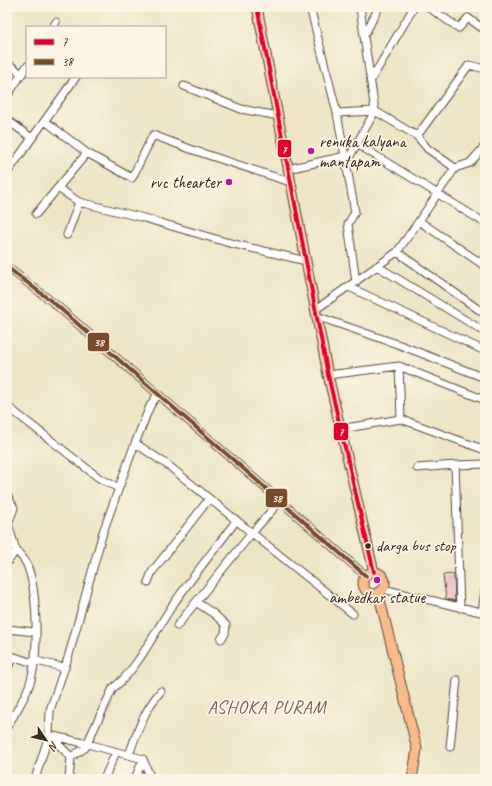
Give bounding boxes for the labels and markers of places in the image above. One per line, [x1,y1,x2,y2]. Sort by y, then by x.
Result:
place label: renuka kalyana mantapam [319,131,408,172]
marker: renuka kalyana mantapam [306,146,316,156]
place label: rvc thearter [150,172,223,193]
marker: rvc thearter [224,177,234,187]
place label: darga bus stop [376,536,457,556]
marker: darga bus stop [363,541,373,551]
marker: ambedkar statue [372,575,382,585]
place label: ambedkar statue [329,587,427,608]

